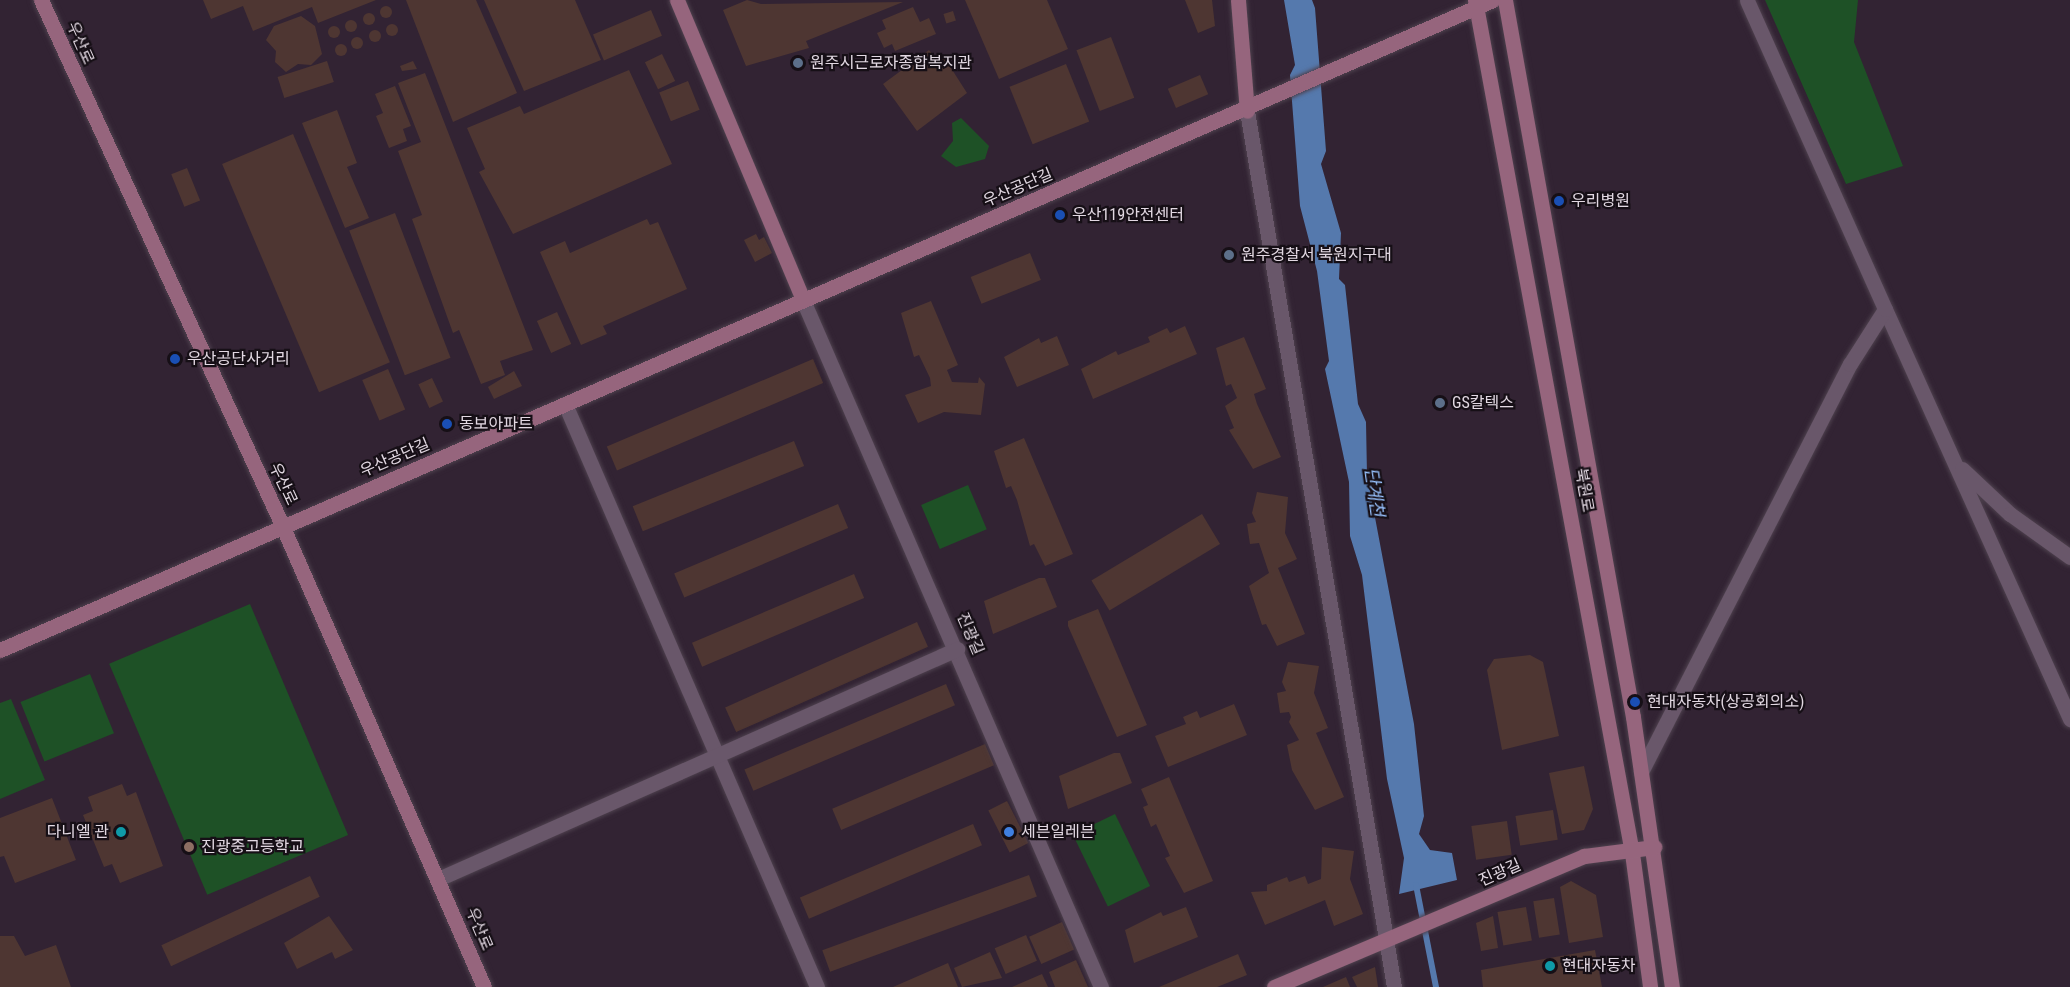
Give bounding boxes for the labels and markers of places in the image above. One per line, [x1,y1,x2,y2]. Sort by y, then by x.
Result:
place label: 원주시근로자종합복지관 [810,53,972,73]
marker: 원주시근로자종합복지관 [791,56,805,70]
place label: 우리병원 [1571,191,1630,211]
marker: 우리병원 [1552,194,1566,208]
place label: 우산119안전센터 [1072,205,1184,225]
marker: 우산119안전센터 [1053,208,1067,222]
place label: 원주경찰서 북원지구대 [1241,245,1392,265]
marker: 원주경찰서 북원지구대 [1222,248,1236,262]
place label: 우산공단사거리 [187,349,290,369]
marker: 우산공단사거리 [168,352,182,366]
place label: GS칼텍스 [1452,393,1514,413]
marker: GS칼텍스 [1433,396,1447,410]
place label: 동보아파트 [459,414,533,434]
marker: 동보아파트 [440,417,454,431]
place label: 현대자동차(상공회의소) [1647,692,1804,712]
marker: 현대자동차(상공회의소) [1628,695,1642,709]
place label: 다니엘 관 [46,822,109,842]
place label: 세븐일레븐 [1021,822,1095,842]
marker: 다니엘 관 [114,825,128,839]
marker: 세븐일레븐 [1002,825,1016,839]
place label: 진광중고등학교 [201,837,304,857]
marker: 진광중고등학교 [182,840,196,854]
place label: 현대자동차 [1562,956,1636,976]
marker: 현대자동차 [1543,959,1557,973]

